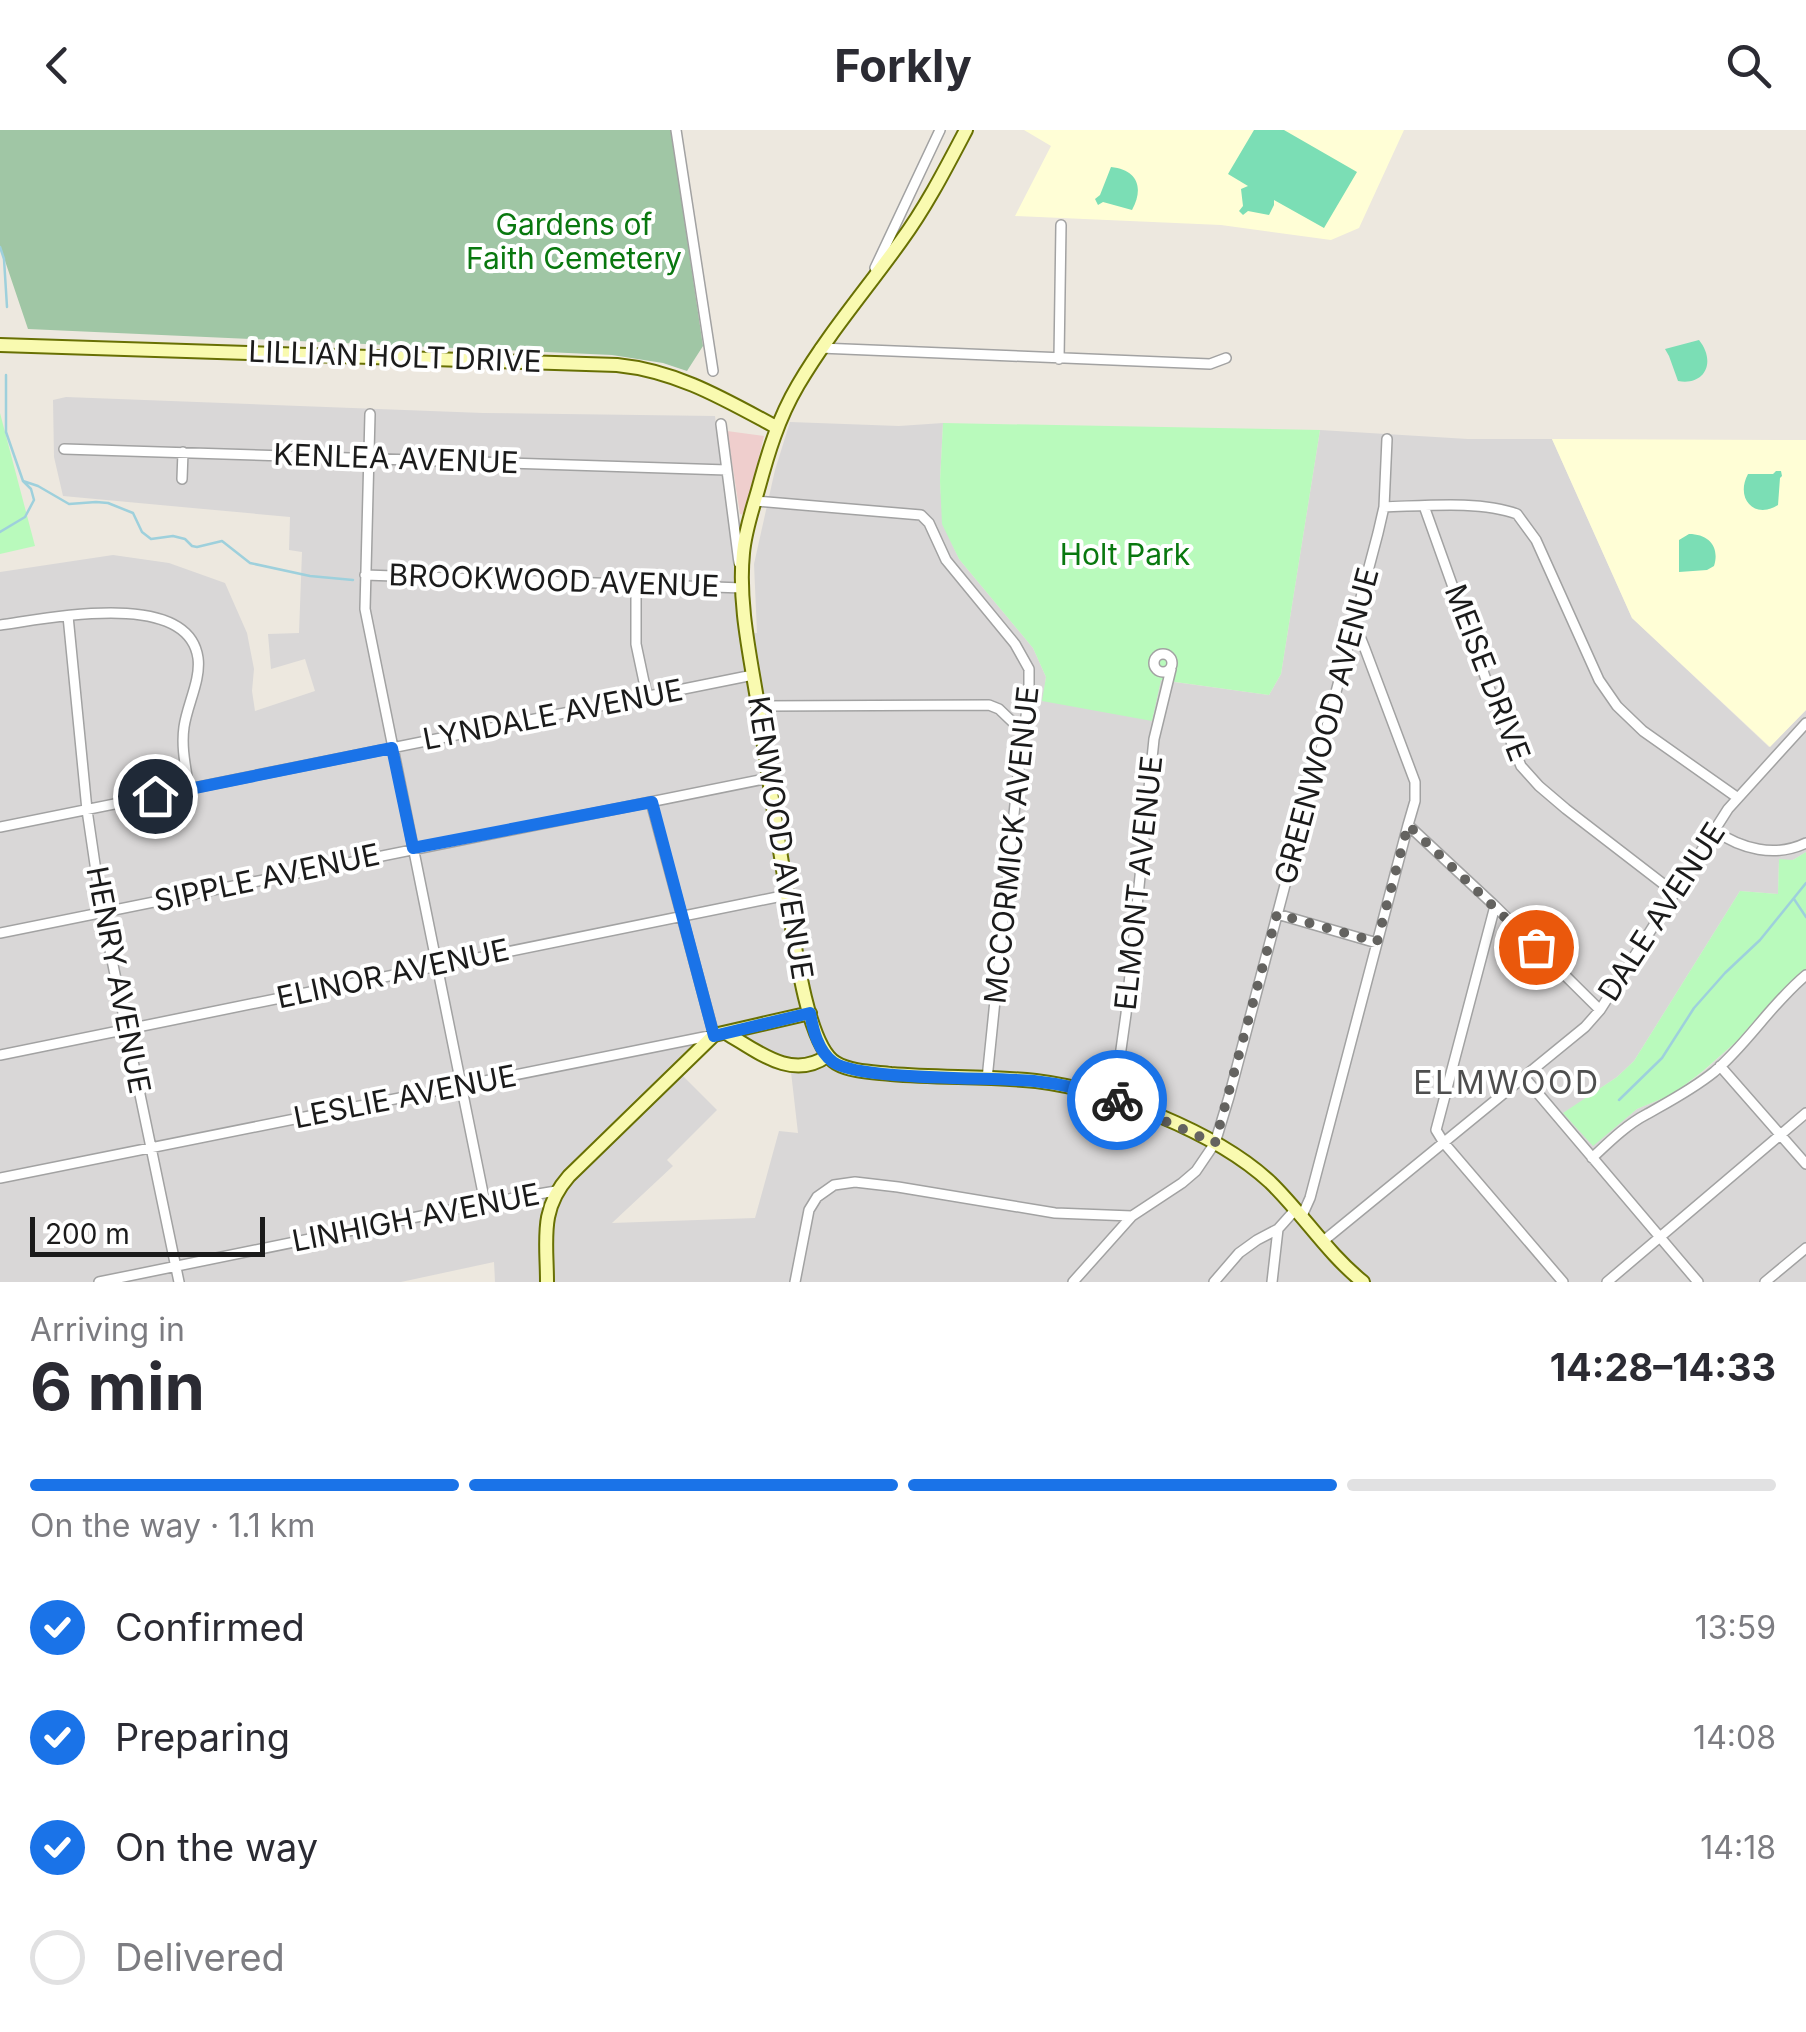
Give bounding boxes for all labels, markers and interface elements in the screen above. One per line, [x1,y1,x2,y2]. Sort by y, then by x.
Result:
icon: back [30,38,85,93]
text: Forkly [834,38,972,93]
icon: search [1721,38,1776,93]
park label: Gardens of Faith Cemetery [466,206,682,276]
street label: LILLIAN HOLT DRIVE [248,333,542,379]
street label: KENLEA AVENUE [273,436,519,480]
park label: Holt Park [1060,536,1191,572]
street label: BROOKWOOD AVENUE [388,556,720,604]
street label: GREENWOOD AVENUE [1266,564,1386,888]
street label: MEISE DRIVE [1438,579,1538,766]
street label: LYNDALE AVENUE [420,671,686,757]
street label: MCCORMICK AVENUE [976,684,1046,1005]
street label: KENWOOD AVENUE [741,693,821,982]
pin [113,754,198,839]
street label: ELMONT AVENUE [1107,754,1169,1012]
icon: home [128,769,183,824]
street label: DALE AVENUE [1590,816,1732,1007]
street label: SIPPLE AVENUE [151,836,383,918]
street label: HENRY AVENUE [79,863,159,1096]
pin [1494,905,1579,990]
icon: bag [1509,920,1564,975]
street label: ELINOR AVENUE [273,931,512,1015]
courier [1067,1050,1167,1150]
street label: LESLIE AVENUE [290,1057,519,1135]
district label: ELMWOOD [1413,1063,1601,1102]
icon: bike [1090,1073,1145,1128]
street label: LINHIGH AVENUE [289,1175,543,1259]
scale bar [30,1212,265,1256]
text: 200 m [45,1217,130,1251]
text: Arriving in [30,1310,185,1349]
text: 14:28–14:33 [1550,1344,1776,1390]
text: 6 min [30,1347,205,1426]
text: On the way · 1.1 km [30,1506,315,1545]
icon: check [30,1600,85,1655]
text: Confirmed [115,1604,305,1650]
text: 13:59 [1695,1608,1776,1647]
icon: check [30,1710,85,1765]
text: Preparing [115,1714,290,1760]
text: 14:08 [1693,1718,1776,1757]
icon: check [30,1820,85,1875]
text: On the way [115,1824,318,1870]
text: 14:18 [1700,1828,1776,1867]
text: Delivered [115,1934,285,1980]

